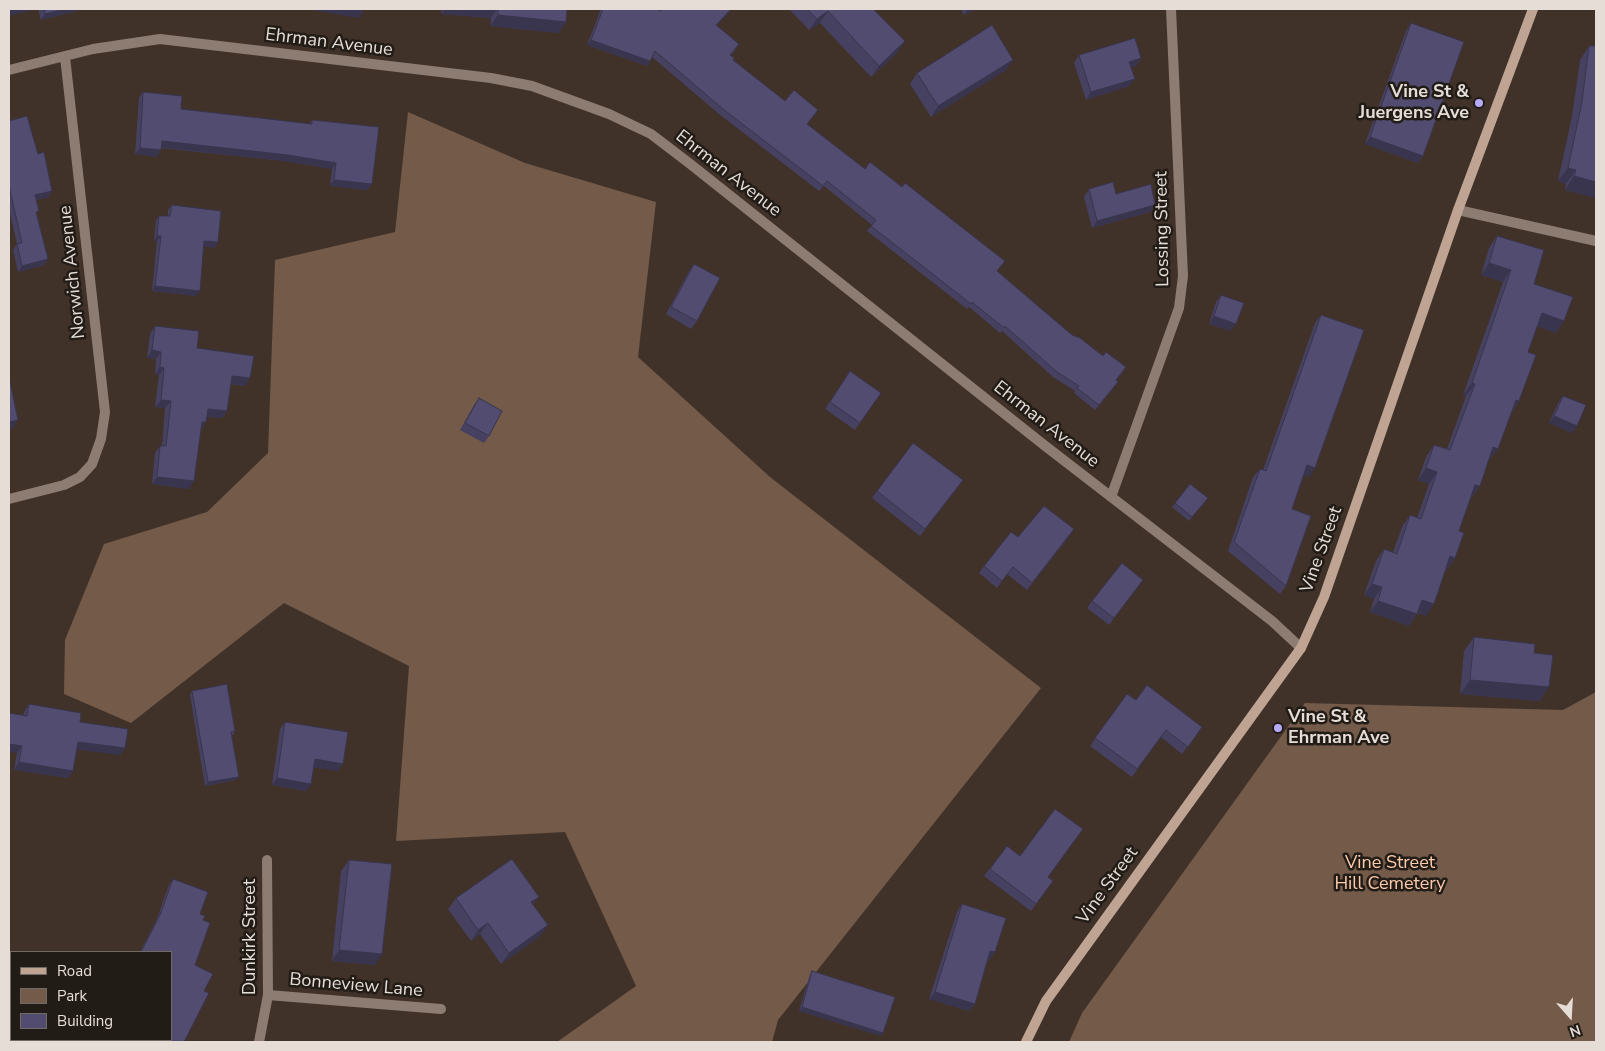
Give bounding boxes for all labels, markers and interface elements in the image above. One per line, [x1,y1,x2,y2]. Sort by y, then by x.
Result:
street label: Ehrman Avenue [264,24,394,62]
place label: Vine St & Juergens Ave [1359,82,1469,125]
marker: Vine St & Juergens Ave [1473,97,1485,109]
street label: Ehrman Avenue [671,126,785,222]
street label: Lossing Street [1151,171,1175,287]
street label: Norwich Avenue [55,204,91,340]
street label: Ehrman Avenue [989,377,1103,473]
street label: Vine Street [1296,504,1348,596]
place label: Vine St & Ehrman Ave [1288,707,1389,750]
marker: Vine St & Ehrman Ave [1272,722,1284,734]
street label: Vine Street [1073,843,1143,929]
park label: Vine Street Hill Cemetery [1334,853,1446,896]
street label: Dunkirk Street [240,879,262,995]
legend [10,951,172,1041]
text: Road [57,961,92,981]
street label: Bonneview Lane [288,969,424,1003]
text: Park [57,986,87,1006]
north arrow [1545,991,1595,1041]
text: Building [57,1011,113,1031]
text: N [1567,1020,1583,1041]

